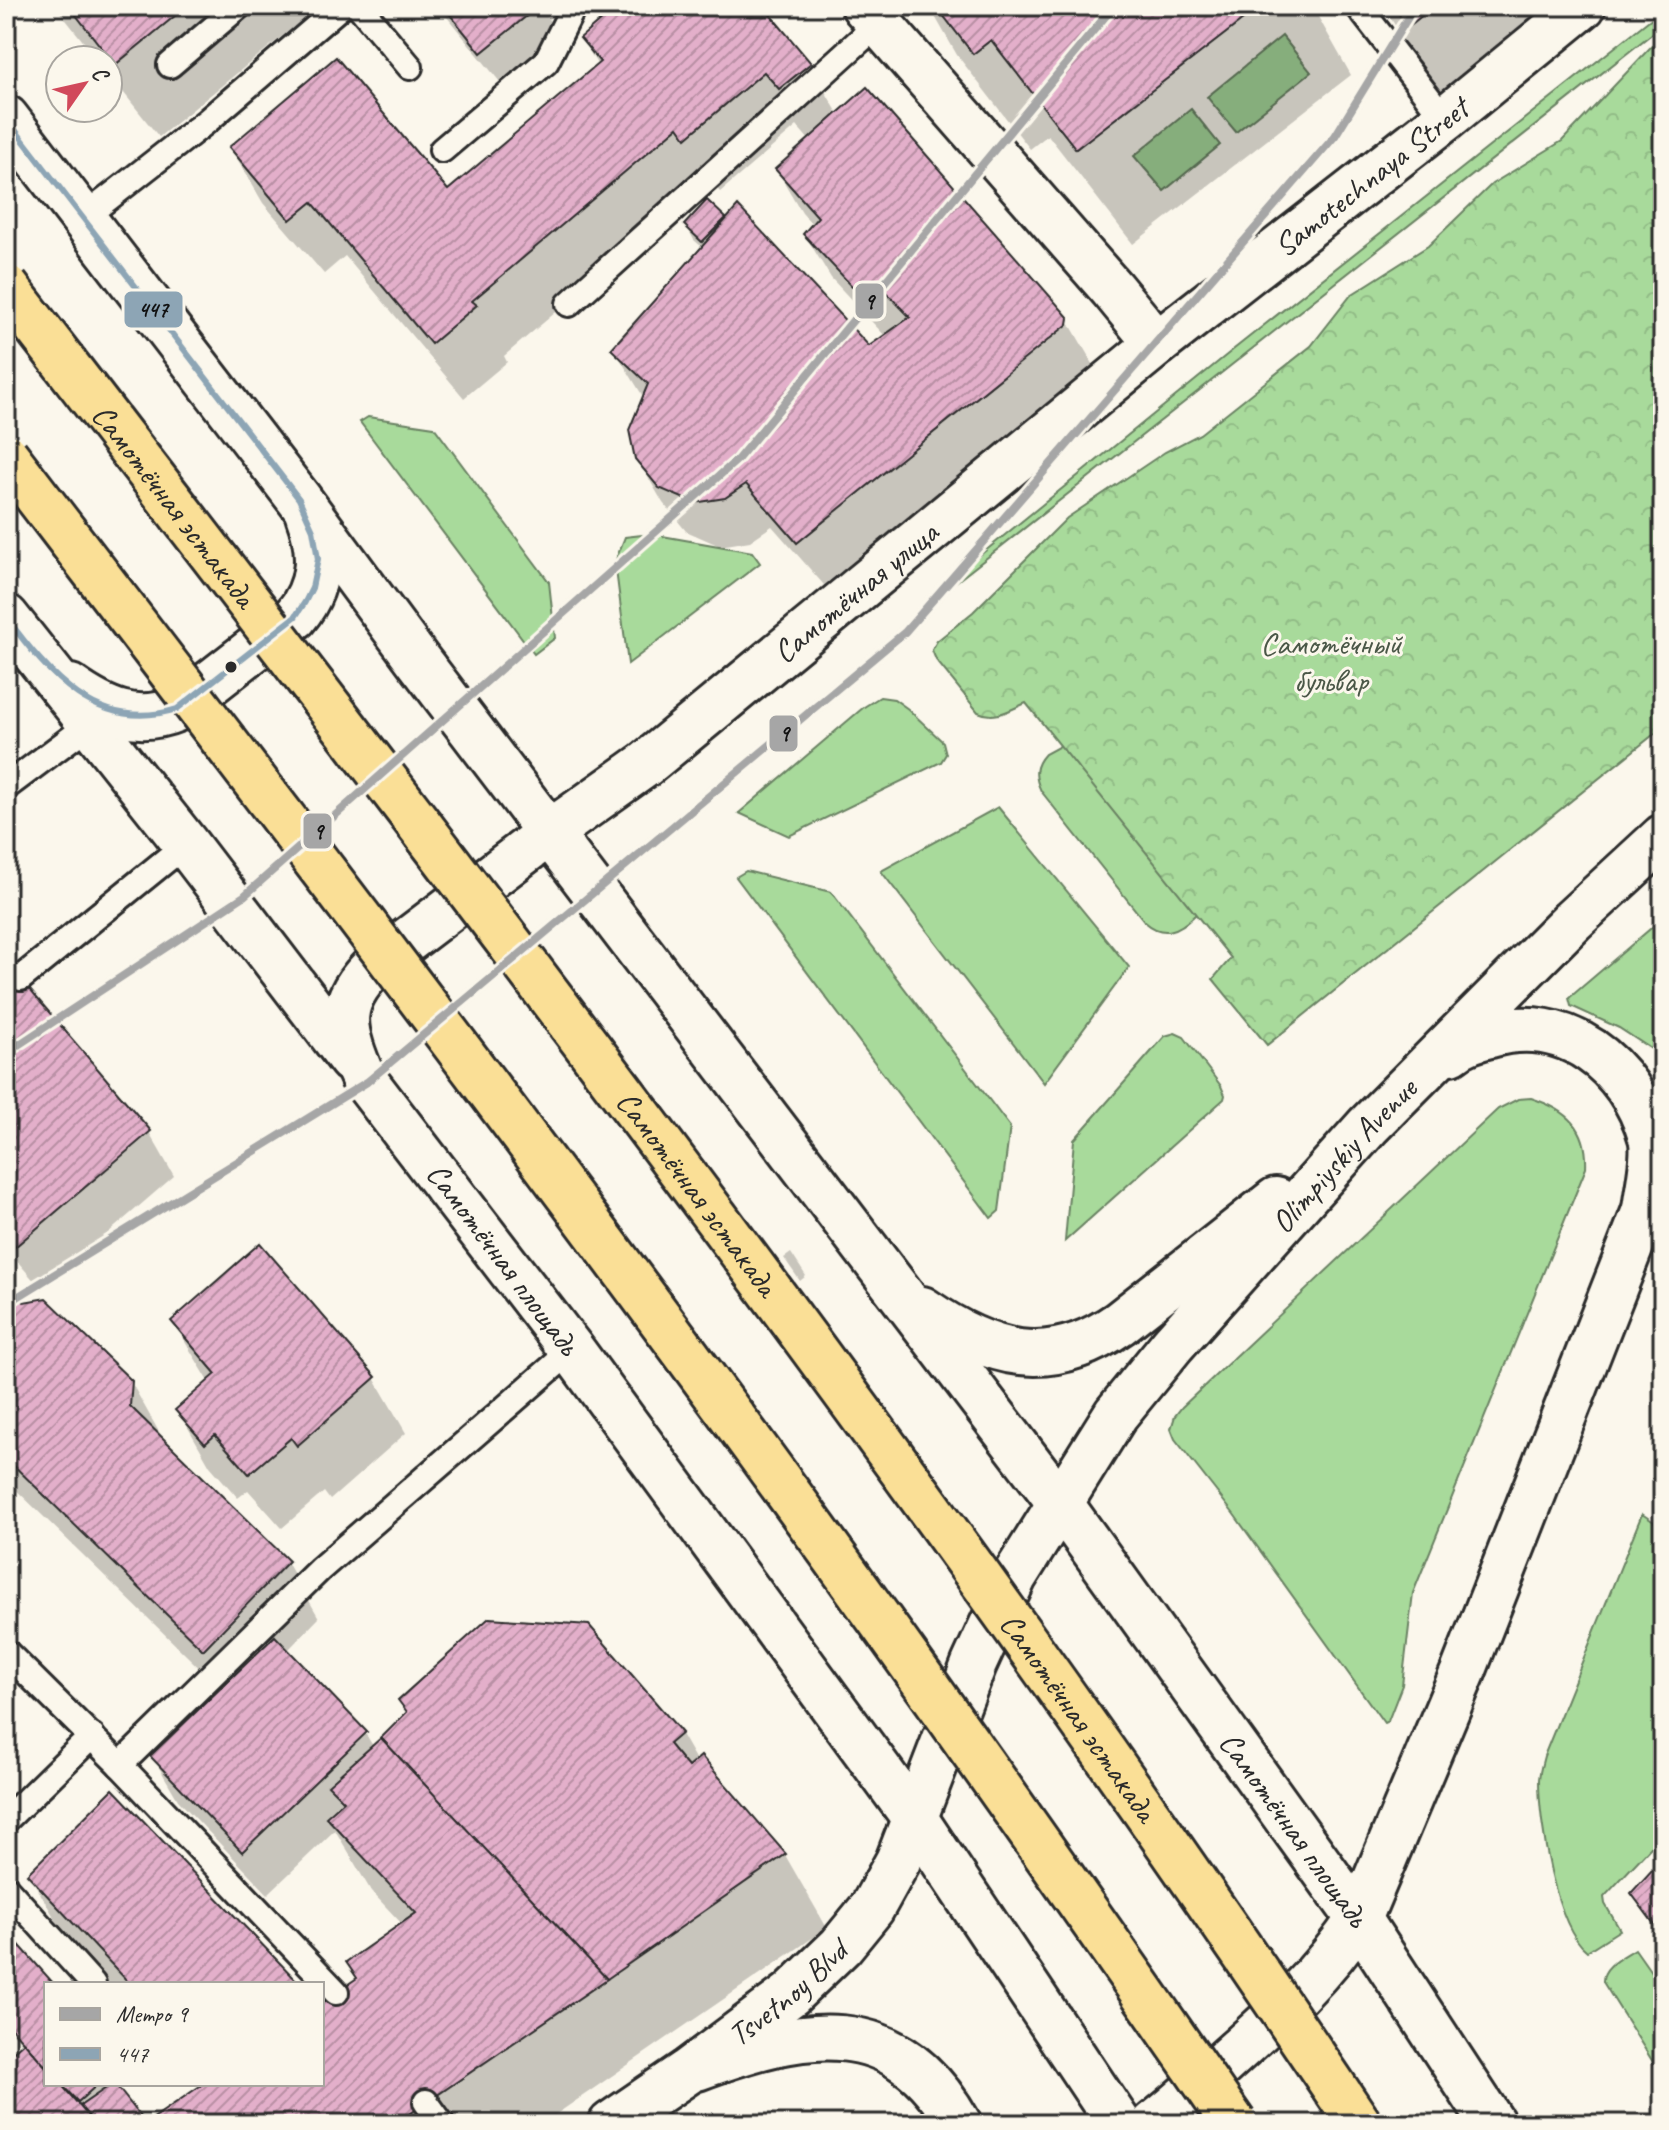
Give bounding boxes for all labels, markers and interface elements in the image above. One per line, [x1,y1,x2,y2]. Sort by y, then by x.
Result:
north arrow [44,44,124,124]
text: С [85,61,116,88]
street label: Samotechnaya Street [1265,85,1480,266]
line badge: 9 [854,282,885,320]
text: 9 [864,288,876,316]
line badge: 447 [123,290,184,329]
text: 447 [138,296,170,324]
street label: Самотёчная эстакада [83,395,268,618]
street label: Самотёчная улица [764,511,948,672]
park label: Самотёчный бульвар [1260,623,1403,701]
unlabelled marker [223,659,239,675]
line badge: 9 [768,714,799,753]
text: 9 [779,720,791,748]
line badge: 9 [302,812,333,850]
text: 9 [313,818,325,846]
street label: Olimpiyskiy Avenue [1261,1067,1427,1242]
street label: Самотёчная эстакада [607,1082,789,1307]
street label: Самотёчная площадь [417,1155,590,1365]
street label: Самотёчная эстакада [991,1605,1168,1832]
street label: Самотёчная площадь [1210,1723,1379,1936]
street label: Tsvetnoy Blvd [719,1927,860,2055]
legend [44,1982,324,2086]
text: Метро 9 [116,1999,190,2029]
text: 447 [116,2039,150,2069]

